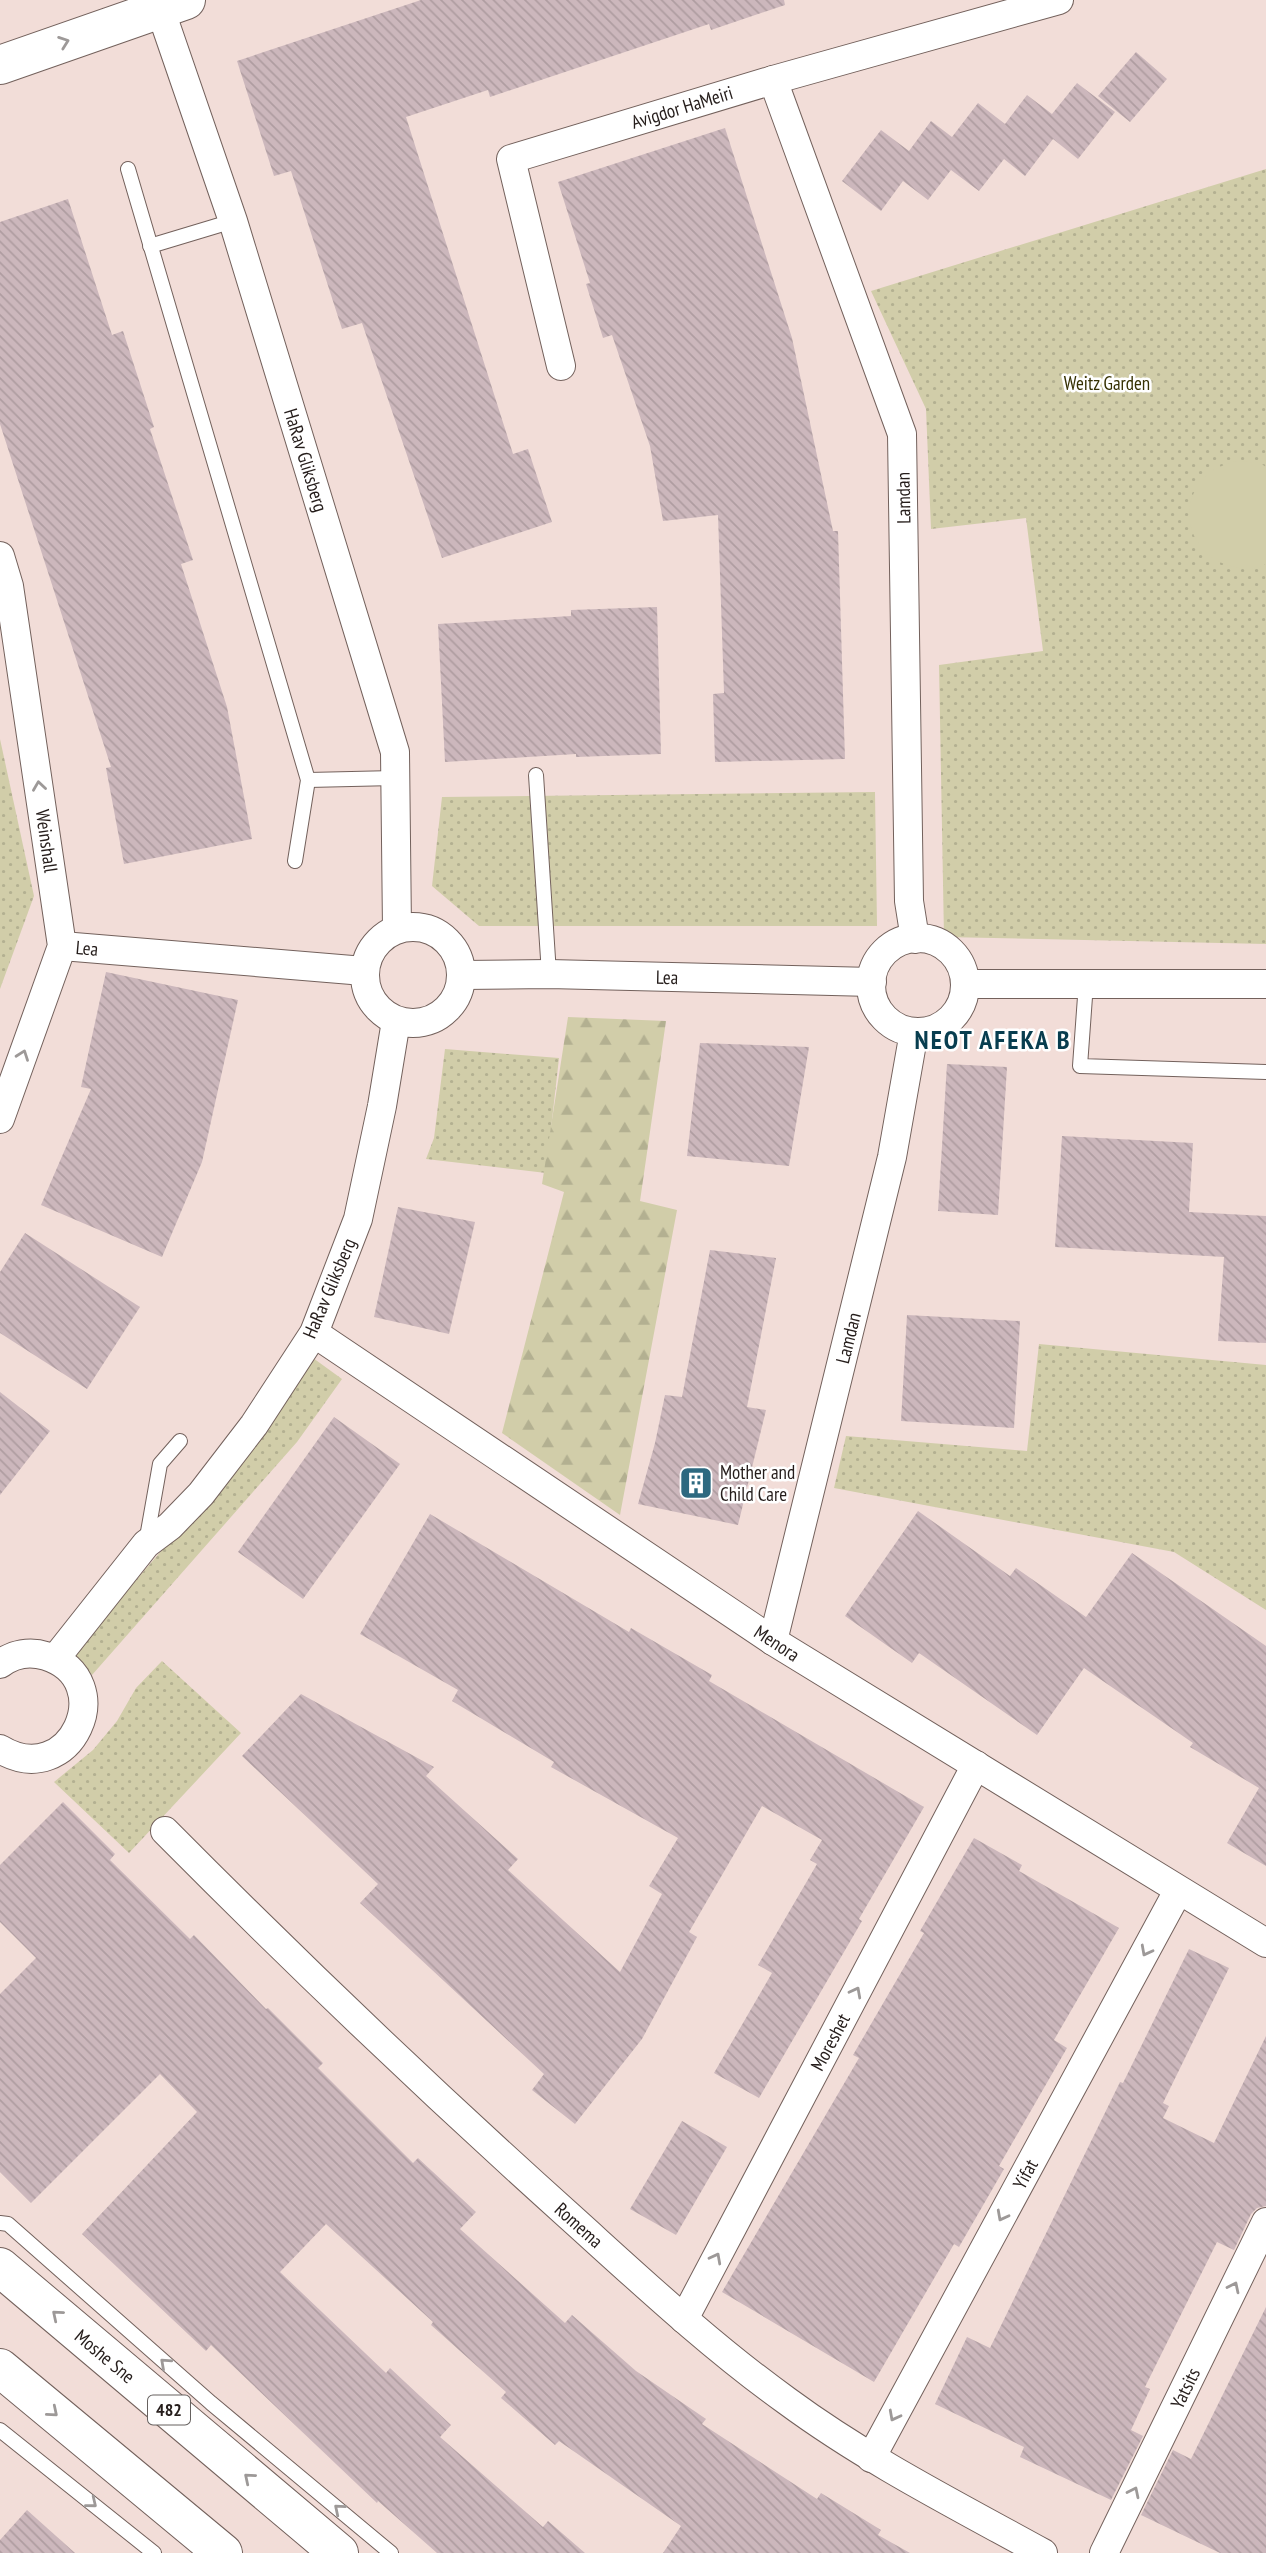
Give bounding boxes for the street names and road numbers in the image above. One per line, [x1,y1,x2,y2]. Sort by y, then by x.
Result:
street label: Avigdor HaMeiri [628,80,736,134]
street label: HaRav Gliksberg [279,406,333,514]
street label: Lamdan [891,472,915,524]
street label: Weinshall [31,808,63,875]
street label: Lea [75,935,99,961]
street label: Lea [656,965,678,989]
street label: HaRav Gliksberg [297,1234,361,1342]
street label: Lamdan [830,1310,866,1366]
street label: Menora [750,1620,804,1666]
street label: Moreshet [805,2009,855,2075]
street label: Yifat [1007,2154,1043,2193]
street label: Romema [550,2197,608,2253]
street label: Moshe Sne [70,2324,140,2388]
street label: Yatsits [1165,2364,1205,2412]
road number: 482 [148,2396,190,2424]

